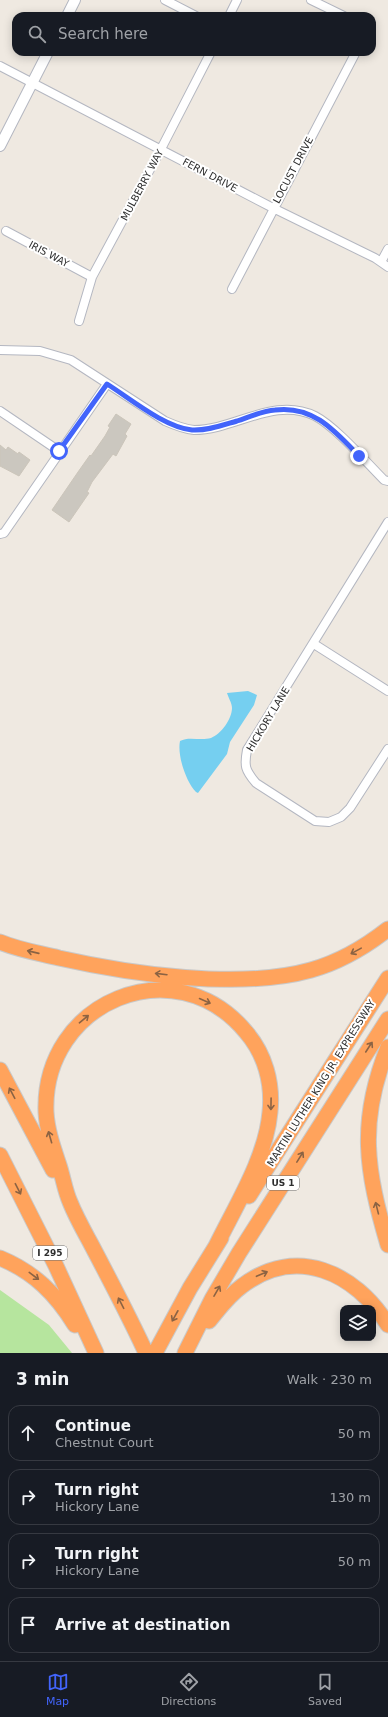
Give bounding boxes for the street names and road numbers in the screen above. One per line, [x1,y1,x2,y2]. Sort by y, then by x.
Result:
street label: LOCUST DRIVE [271,135,315,205]
street label: MULBERRY WAY [119,147,166,222]
street label: FERN DRIVE [181,156,239,194]
street label: IRIS WAY [27,239,72,270]
street label: HICKORY LANE [244,685,292,753]
street label: MARTIN LUTHER KING JR. EXPRESSWAY [265,997,378,1168]
road number: US 1 [267,1176,299,1190]
road number: I 295 [33,1246,67,1260]

